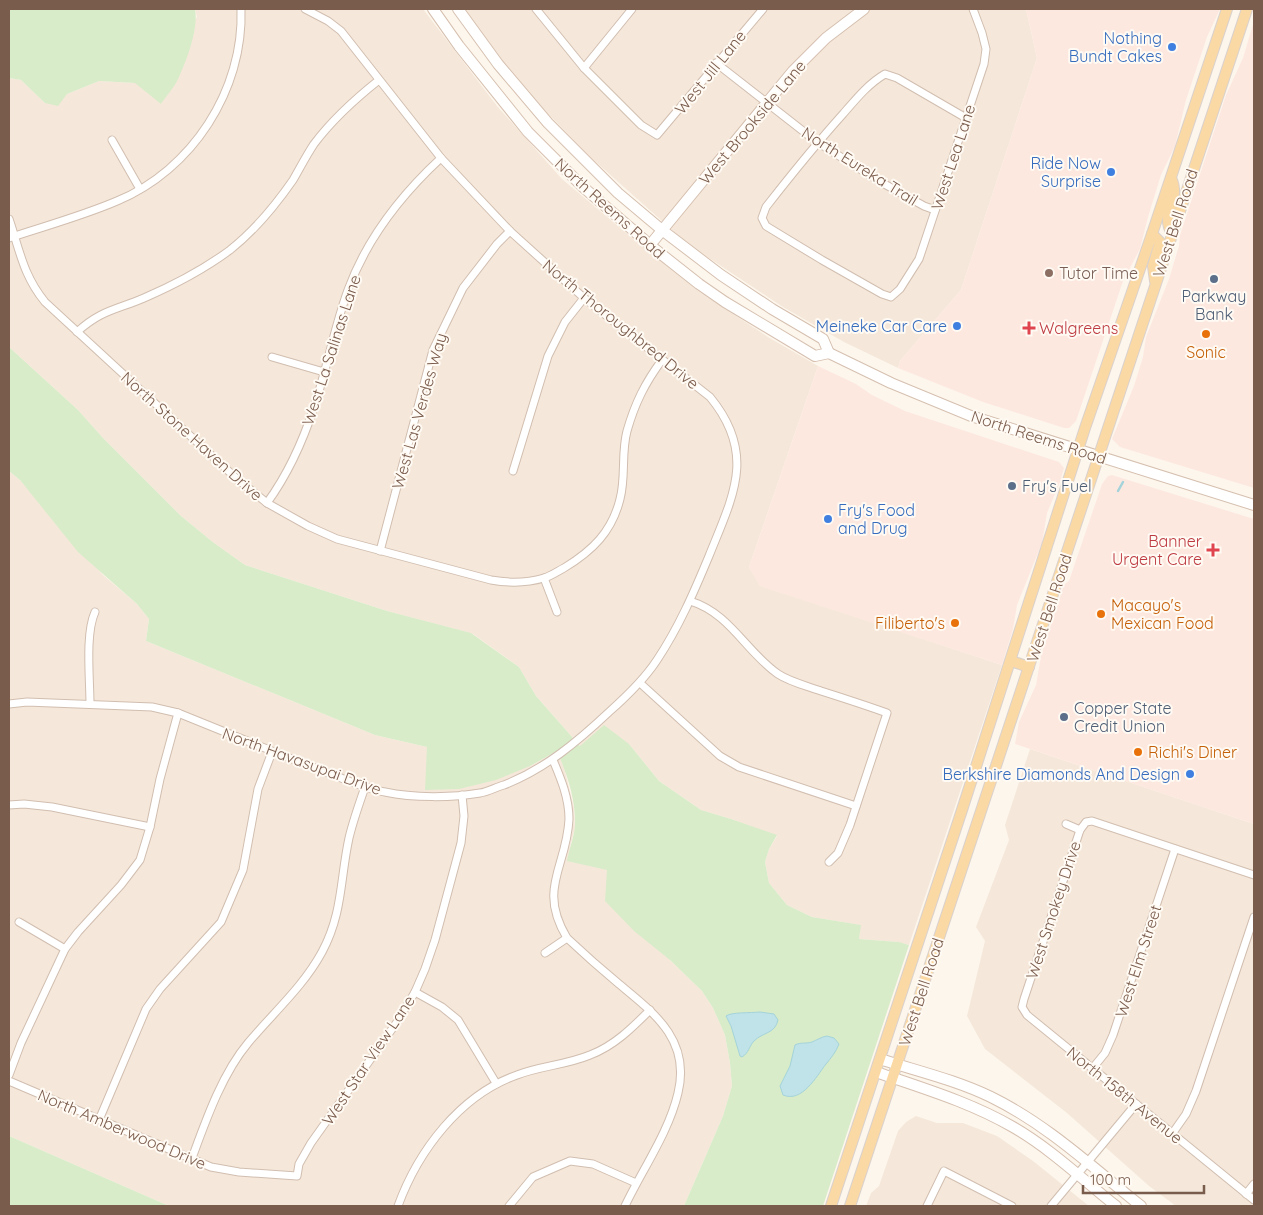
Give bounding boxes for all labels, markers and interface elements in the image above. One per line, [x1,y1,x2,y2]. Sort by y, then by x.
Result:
street label: West Jill Lane [670,26,750,118]
place label: Nothing Bundt Cakes [1069,28,1162,66]
marker: Nothing Bundt Cakes [1166,41,1178,53]
street label: West Brookside Lane [694,56,810,188]
street label: West Lea Lane [927,102,979,212]
street label: North Eureka Trail [798,122,922,210]
street label: North Reems Road [551,153,669,263]
place label: Ride Now Surprise [1030,153,1101,191]
marker: Ride Now Surprise [1105,166,1117,178]
street label: West Bell Road [1148,166,1202,280]
street label: North Thoroughbred Drive [539,255,703,393]
place label: Tutor Time [1059,263,1138,283]
marker: Tutor Time [1043,267,1055,279]
street label: West La Salinas Lane [297,272,365,428]
marker: Parkway Bank [1208,273,1220,285]
place label: Parkway Bank [1182,286,1246,324]
place label: Meineke Car Care [816,316,947,336]
place label: Walgreens [1039,318,1118,338]
marker: Meineke Car Care [951,320,963,332]
marker: Walgreens [1023,322,1035,334]
marker: Sonic [1200,328,1212,340]
street label: West Las Verdes Way [387,331,451,491]
place label: Sonic [1186,342,1226,362]
street label: North Stone Haven Drive [117,367,267,505]
street label: North Reems Road [969,406,1109,468]
place label: Fry's Fuel [1022,476,1092,496]
marker: Fry's Fuel [1006,480,1018,492]
place label: Fry's Food and Drug [838,500,915,538]
marker: Fry's Food and Drug [822,513,834,525]
place label: Banner Urgent Care [1112,531,1202,569]
marker: Banner Urgent Care [1206,543,1220,557]
street label: West Bell Road [1022,551,1076,665]
place label: Macayo's Mexican Food [1111,595,1214,633]
marker: Macayo's Mexican Food [1095,608,1107,620]
place label: Filiberto's [875,613,945,633]
marker: Filiberto's [949,617,961,629]
place label: Copper State Credit Union [1074,698,1172,736]
marker: Copper State Credit Union [1058,711,1070,723]
street label: North Havasupai Drive [220,723,384,799]
place label: Richi's Diner [1148,742,1237,762]
marker: Richi's Diner [1132,746,1144,758]
place label: Berkshire Diamonds And Design [942,764,1180,784]
marker: Berkshire Diamonds And Design [1184,768,1196,780]
street label: West Smokey Drive [1021,838,1085,982]
street label: West Elm Street [1110,902,1166,1020]
street label: West Bell Road [894,935,948,1049]
street label: West Star View Lane [317,991,419,1129]
street label: North 158th Avenue [1063,1042,1187,1148]
street label: North Amberwood Drive [35,1084,209,1174]
scale bar [1083,1162,1204,1194]
text: 100 m [1090,1170,1131,1189]

